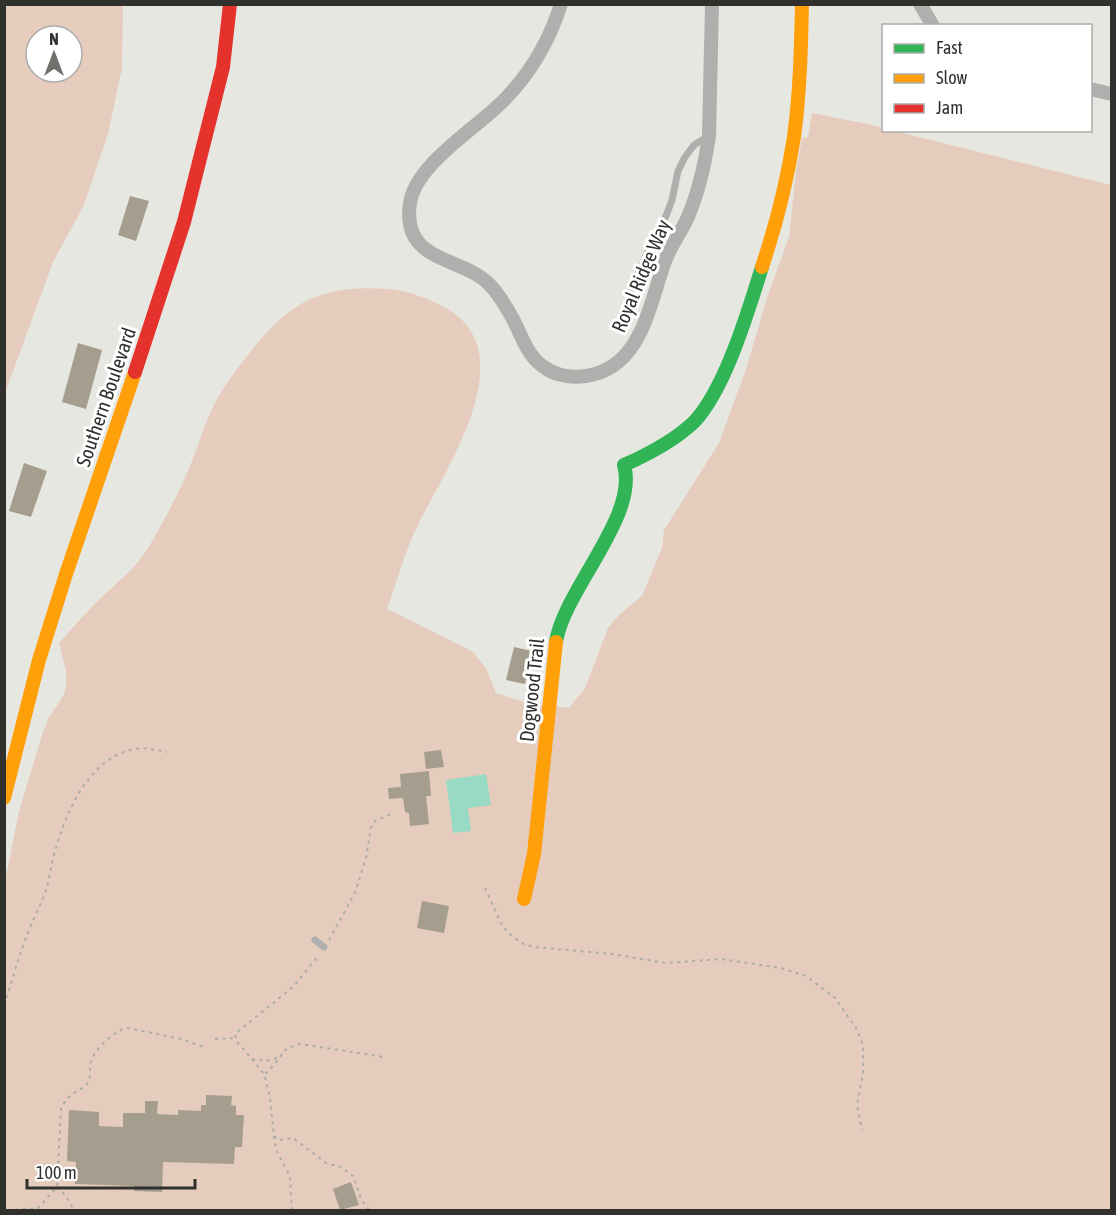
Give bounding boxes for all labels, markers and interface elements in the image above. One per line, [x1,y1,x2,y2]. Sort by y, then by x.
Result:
north arrow [24,24,84,84]
legend [882,24,1092,132]
text: N [49,30,59,48]
text: Fast [936,37,963,58]
text: Slow [936,67,967,88]
text: Jam [936,97,963,118]
street label: Royal Ridge Way [606,216,675,336]
street label: Southern Boulevard [71,324,140,469]
street label: Dogwood Trail [515,636,548,743]
scale bar [27,1152,195,1190]
text: 100 m [36,1162,77,1183]

